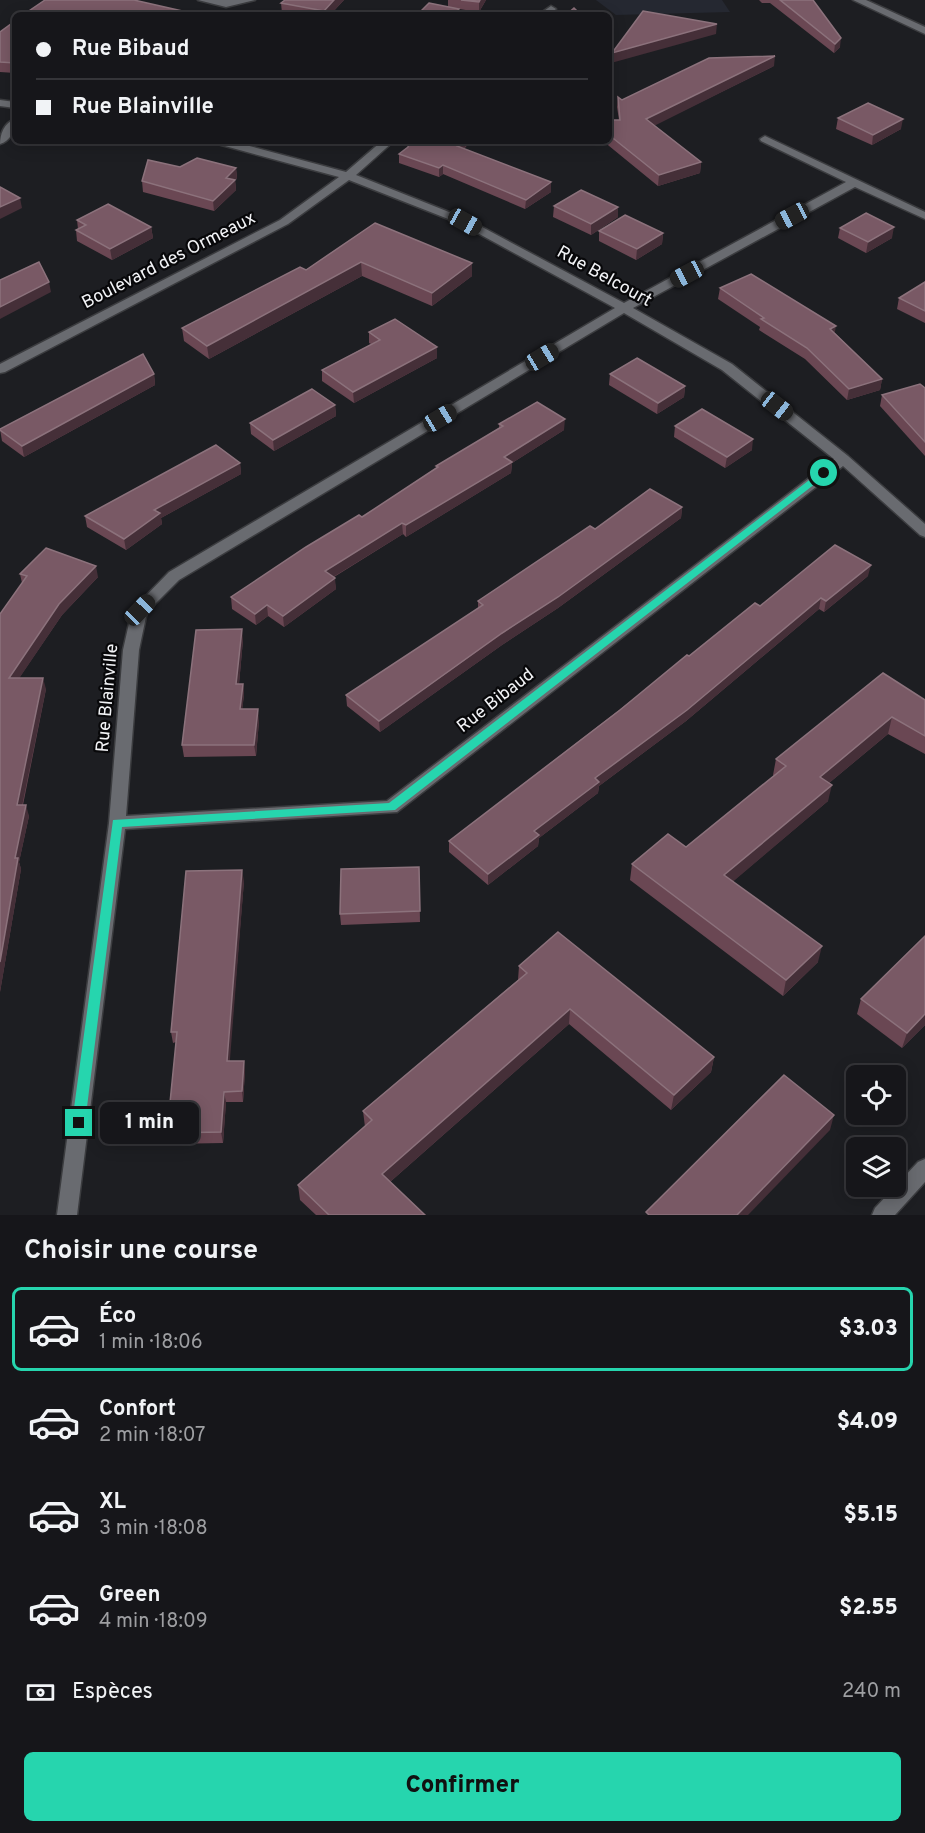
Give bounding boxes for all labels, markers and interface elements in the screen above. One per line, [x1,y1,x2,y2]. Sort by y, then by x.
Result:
text: Rue Bibaud [72,36,189,63]
text: Rue Blainville [72,94,214,121]
car [772,200,812,232]
car [445,205,485,239]
street label: Boulevard des Ormeaux [78,207,260,315]
street label: Rue Belcourt [552,241,656,313]
car [667,258,707,290]
car [522,340,562,374]
car [757,388,797,424]
car [420,401,460,435]
route start [810,459,837,486]
car [121,591,159,629]
street label: Rue Blainville [92,643,124,753]
street label: Rue Bibaud [453,664,539,738]
map controls [846,1065,906,1197]
button: locate [846,1065,906,1125]
callout: 1 min [100,1102,199,1144]
route end [65,1109,92,1136]
text: 1 min [125,1110,174,1136]
button: layers [846,1137,906,1197]
text: Choisir une course [24,1234,258,1268]
icon: car [27,1302,81,1356]
text: Éco [99,1303,136,1330]
text: $3.03 [839,1316,898,1343]
text: 1 min · 18:06 [99,1330,203,1356]
icon: car [27,1395,81,1449]
text: Confort [99,1396,176,1423]
text: $4.09 [837,1409,898,1436]
text: 2 min · 18:07 [99,1423,205,1449]
icon: car [27,1488,81,1542]
text: XL [99,1489,126,1516]
text: $5.15 [843,1502,898,1529]
text: 3 min · 18:08 [99,1516,208,1542]
icon: car [27,1581,81,1635]
text: Green [99,1582,161,1609]
text: $2.55 [839,1595,898,1622]
text: 4 min · 18:09 [99,1609,208,1635]
icon: cash [24,1676,57,1709]
text: Espèces [72,1679,153,1706]
text: 240 m [842,1679,901,1705]
button: Confirmer [24,1752,901,1821]

